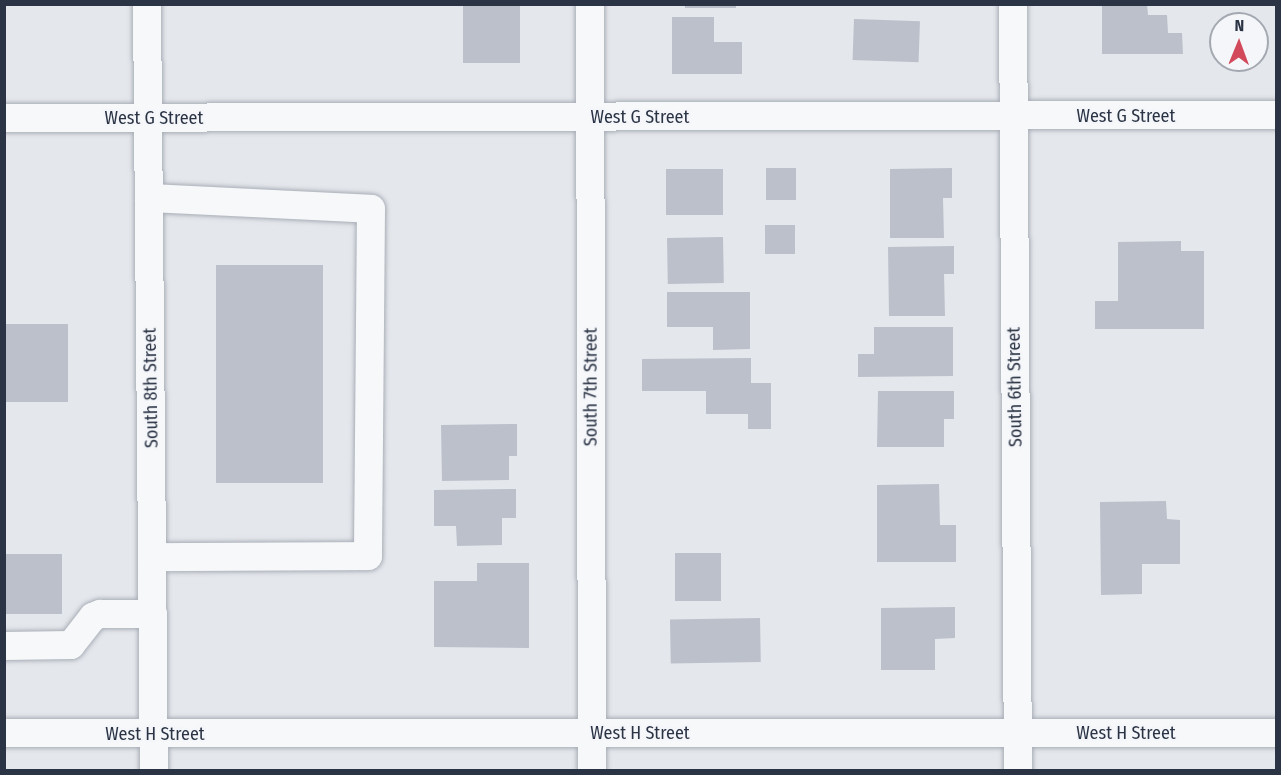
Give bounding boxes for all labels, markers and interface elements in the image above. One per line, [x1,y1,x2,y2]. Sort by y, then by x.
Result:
north arrow [1209,12,1269,72]
text: N [1234,16,1244,35]
street label: West G Street [1077,105,1175,127]
street label: West G Street [591,106,689,128]
street label: West G Street [105,107,203,129]
street label: South 6th Street [1003,327,1027,447]
street label: South 8th Street [139,328,163,448]
street label: South 7th Street [580,328,602,446]
street label: West H Street [590,722,690,744]
street label: West H Street [1076,722,1176,744]
street label: West H Street [105,723,205,745]

